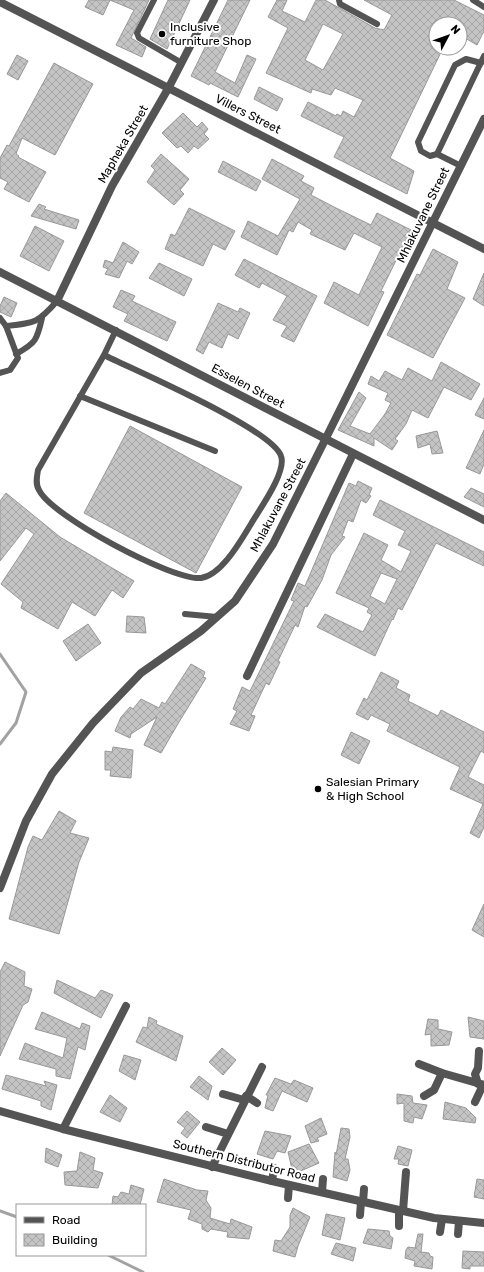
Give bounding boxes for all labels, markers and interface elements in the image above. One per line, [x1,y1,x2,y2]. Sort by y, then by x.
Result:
north arrow [428,16,468,56]
place label: Inclusive furniture Shop [170,20,251,48]
text: N [448,23,463,37]
marker: Inclusive furniture Shop [157,29,167,39]
street label: Villers Street [213,92,283,137]
street label: Mapheka Street [95,102,151,185]
street label: Mhlakuvane Street [394,165,452,265]
street label: Esselen Street [209,361,287,411]
street label: Mhlakuvane Street [247,455,309,554]
place label: Salesian Primary & High School [326,775,420,803]
marker: Salesian Primary & High School [313,784,323,794]
street label: Southern Distributor Road [171,1137,317,1185]
legend [16,1204,146,1256]
text: Road [52,1213,80,1227]
text: Building [52,1233,98,1247]

